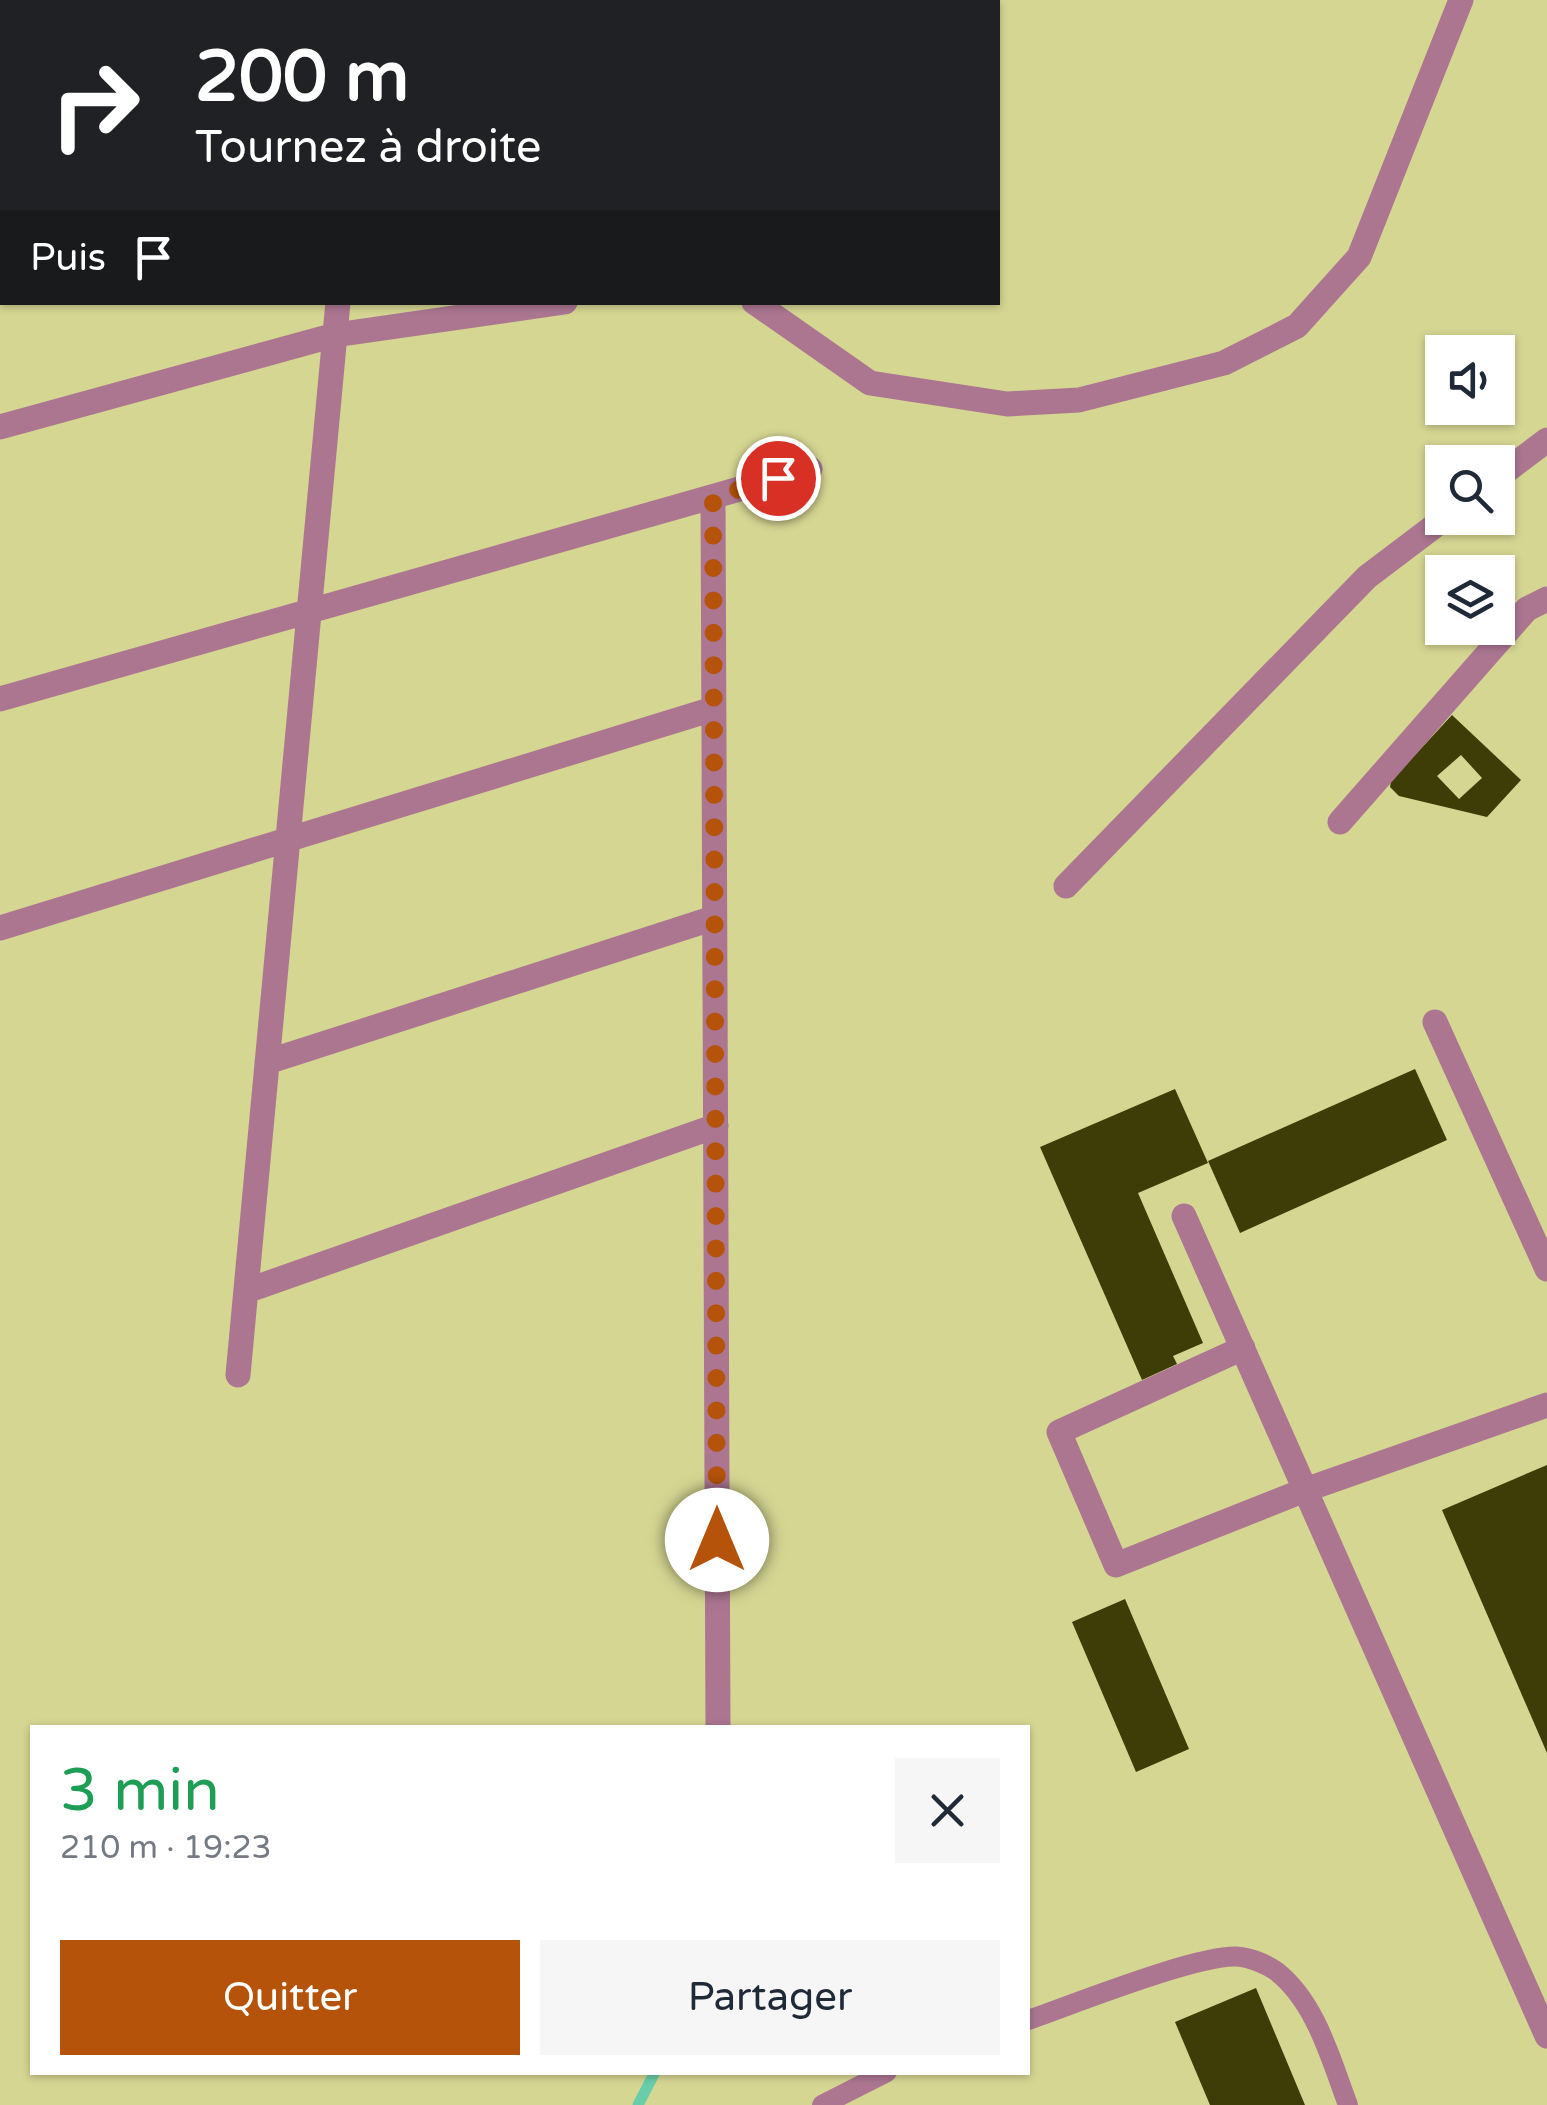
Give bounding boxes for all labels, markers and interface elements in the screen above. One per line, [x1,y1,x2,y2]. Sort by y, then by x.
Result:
text: 200 m [195,36,409,120]
icon: right [30,40,160,170]
text: Tournez à droite [195,121,541,175]
icon: arrive [126,230,181,285]
text: Puis [30,235,106,281]
map controls [1425,335,1515,645]
button: sound [1425,335,1515,425]
pin [736,436,821,521]
button: search [1425,445,1515,535]
icon: arrive [751,451,806,506]
button: layers [1425,555,1515,645]
position arrow [665,1488,769,1592]
text: 3 min [60,1755,220,1827]
button: close [895,1758,1000,1863]
text: 210 m · 19:23 [60,1829,272,1867]
button: Quitter [60,1940,520,2055]
button: Partager [540,1940,1000,2055]

